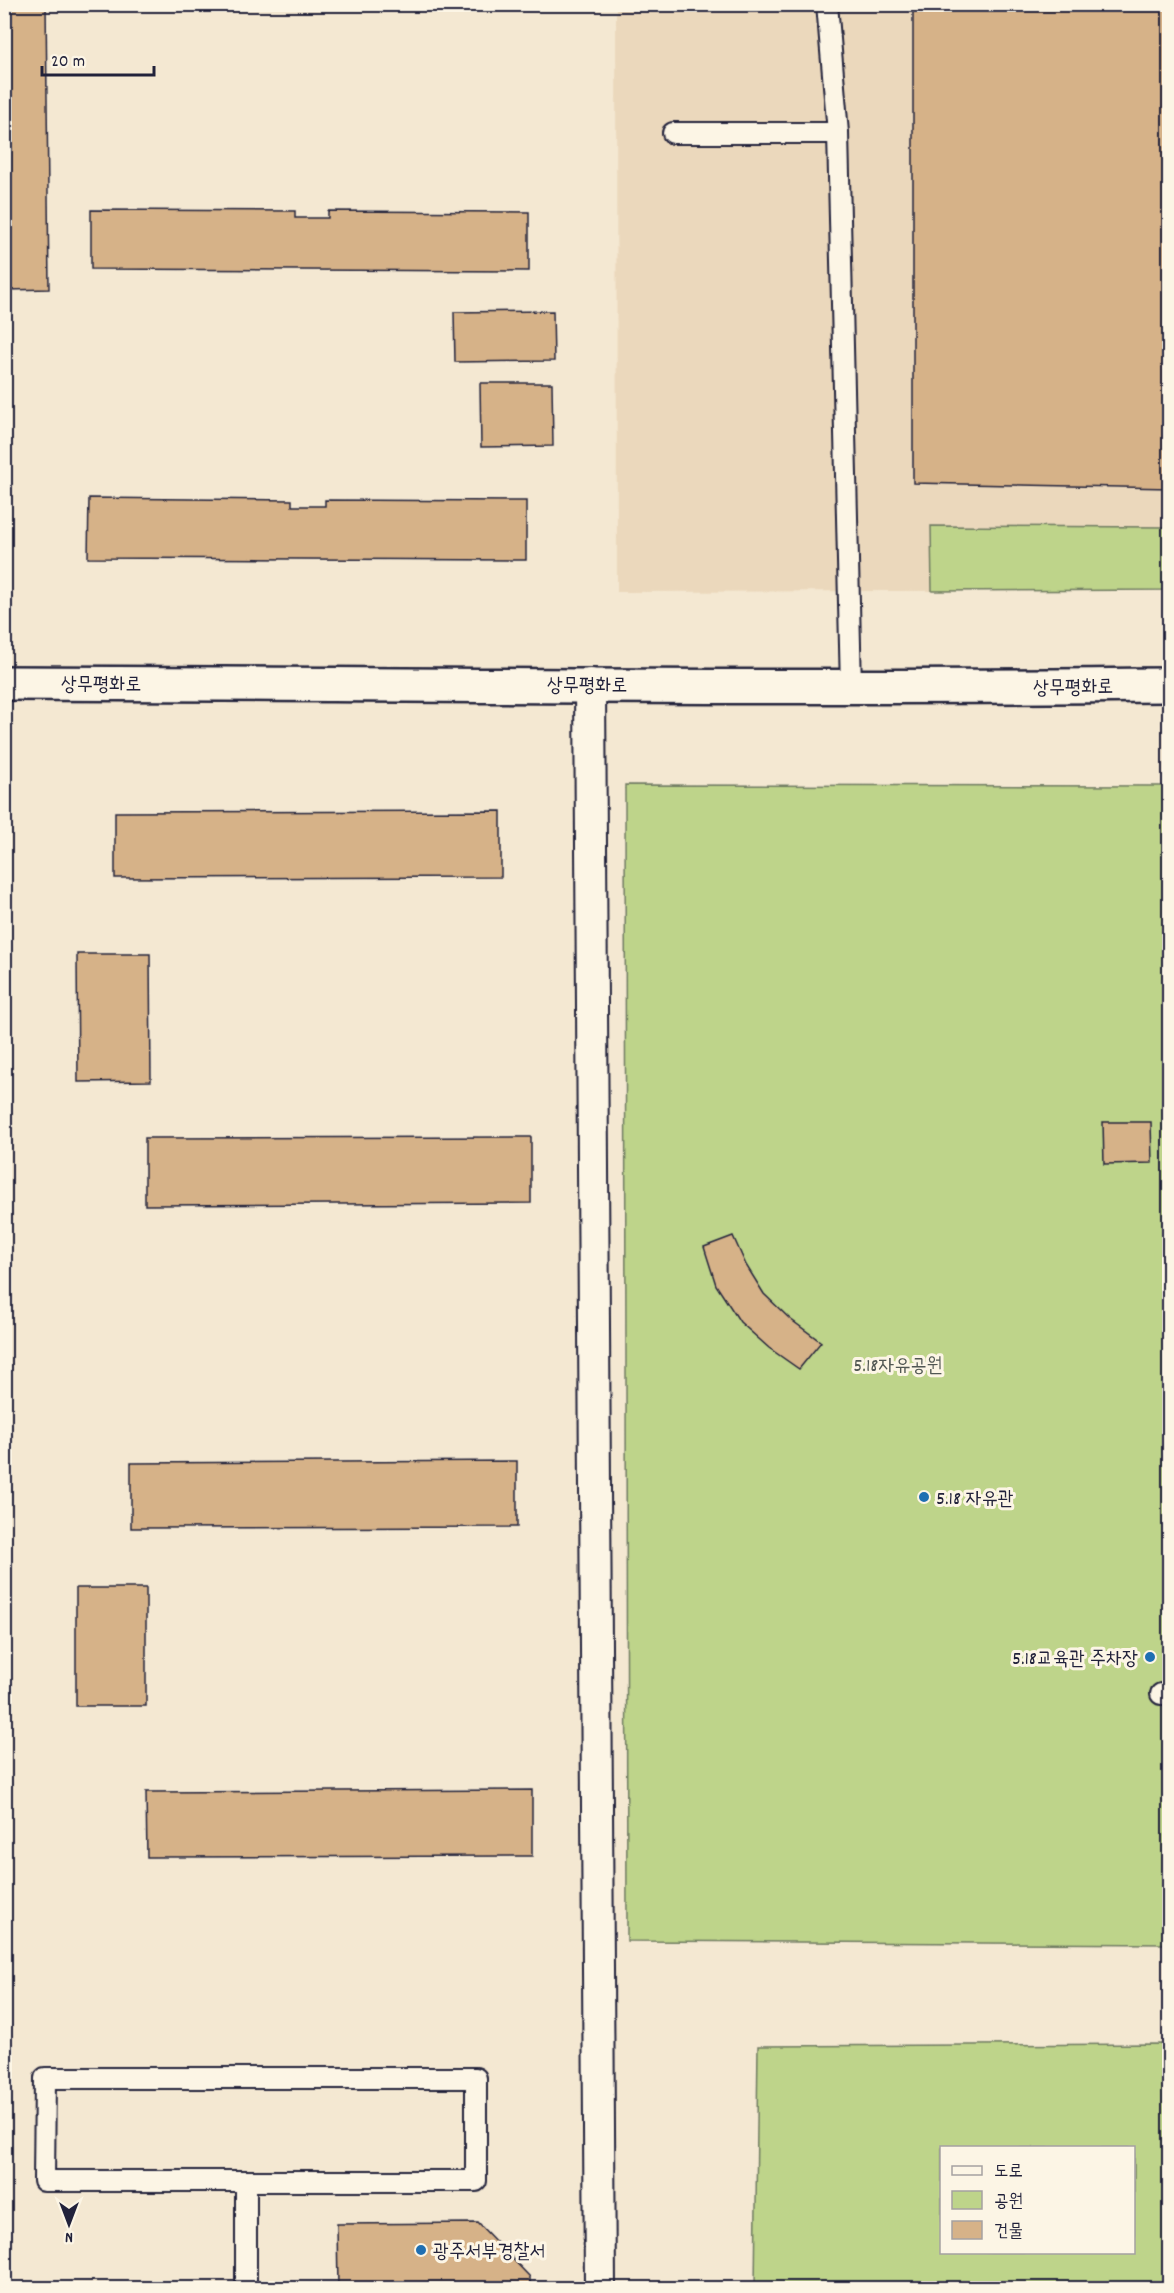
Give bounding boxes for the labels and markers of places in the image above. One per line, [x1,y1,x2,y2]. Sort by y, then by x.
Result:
place label: 5.18 자유관 [936,1486,1014,1514]
marker: 5.18 자유관 [917,1490,931,1504]
place label: 5.18교육관 주차장 [1012,1646,1138,1674]
marker: 5.18교육관 주차장 [1143,1650,1157,1664]
place label: 광주서부경찰서 [433,2239,546,2267]
marker: 광주서부경찰서 [414,2243,428,2257]

